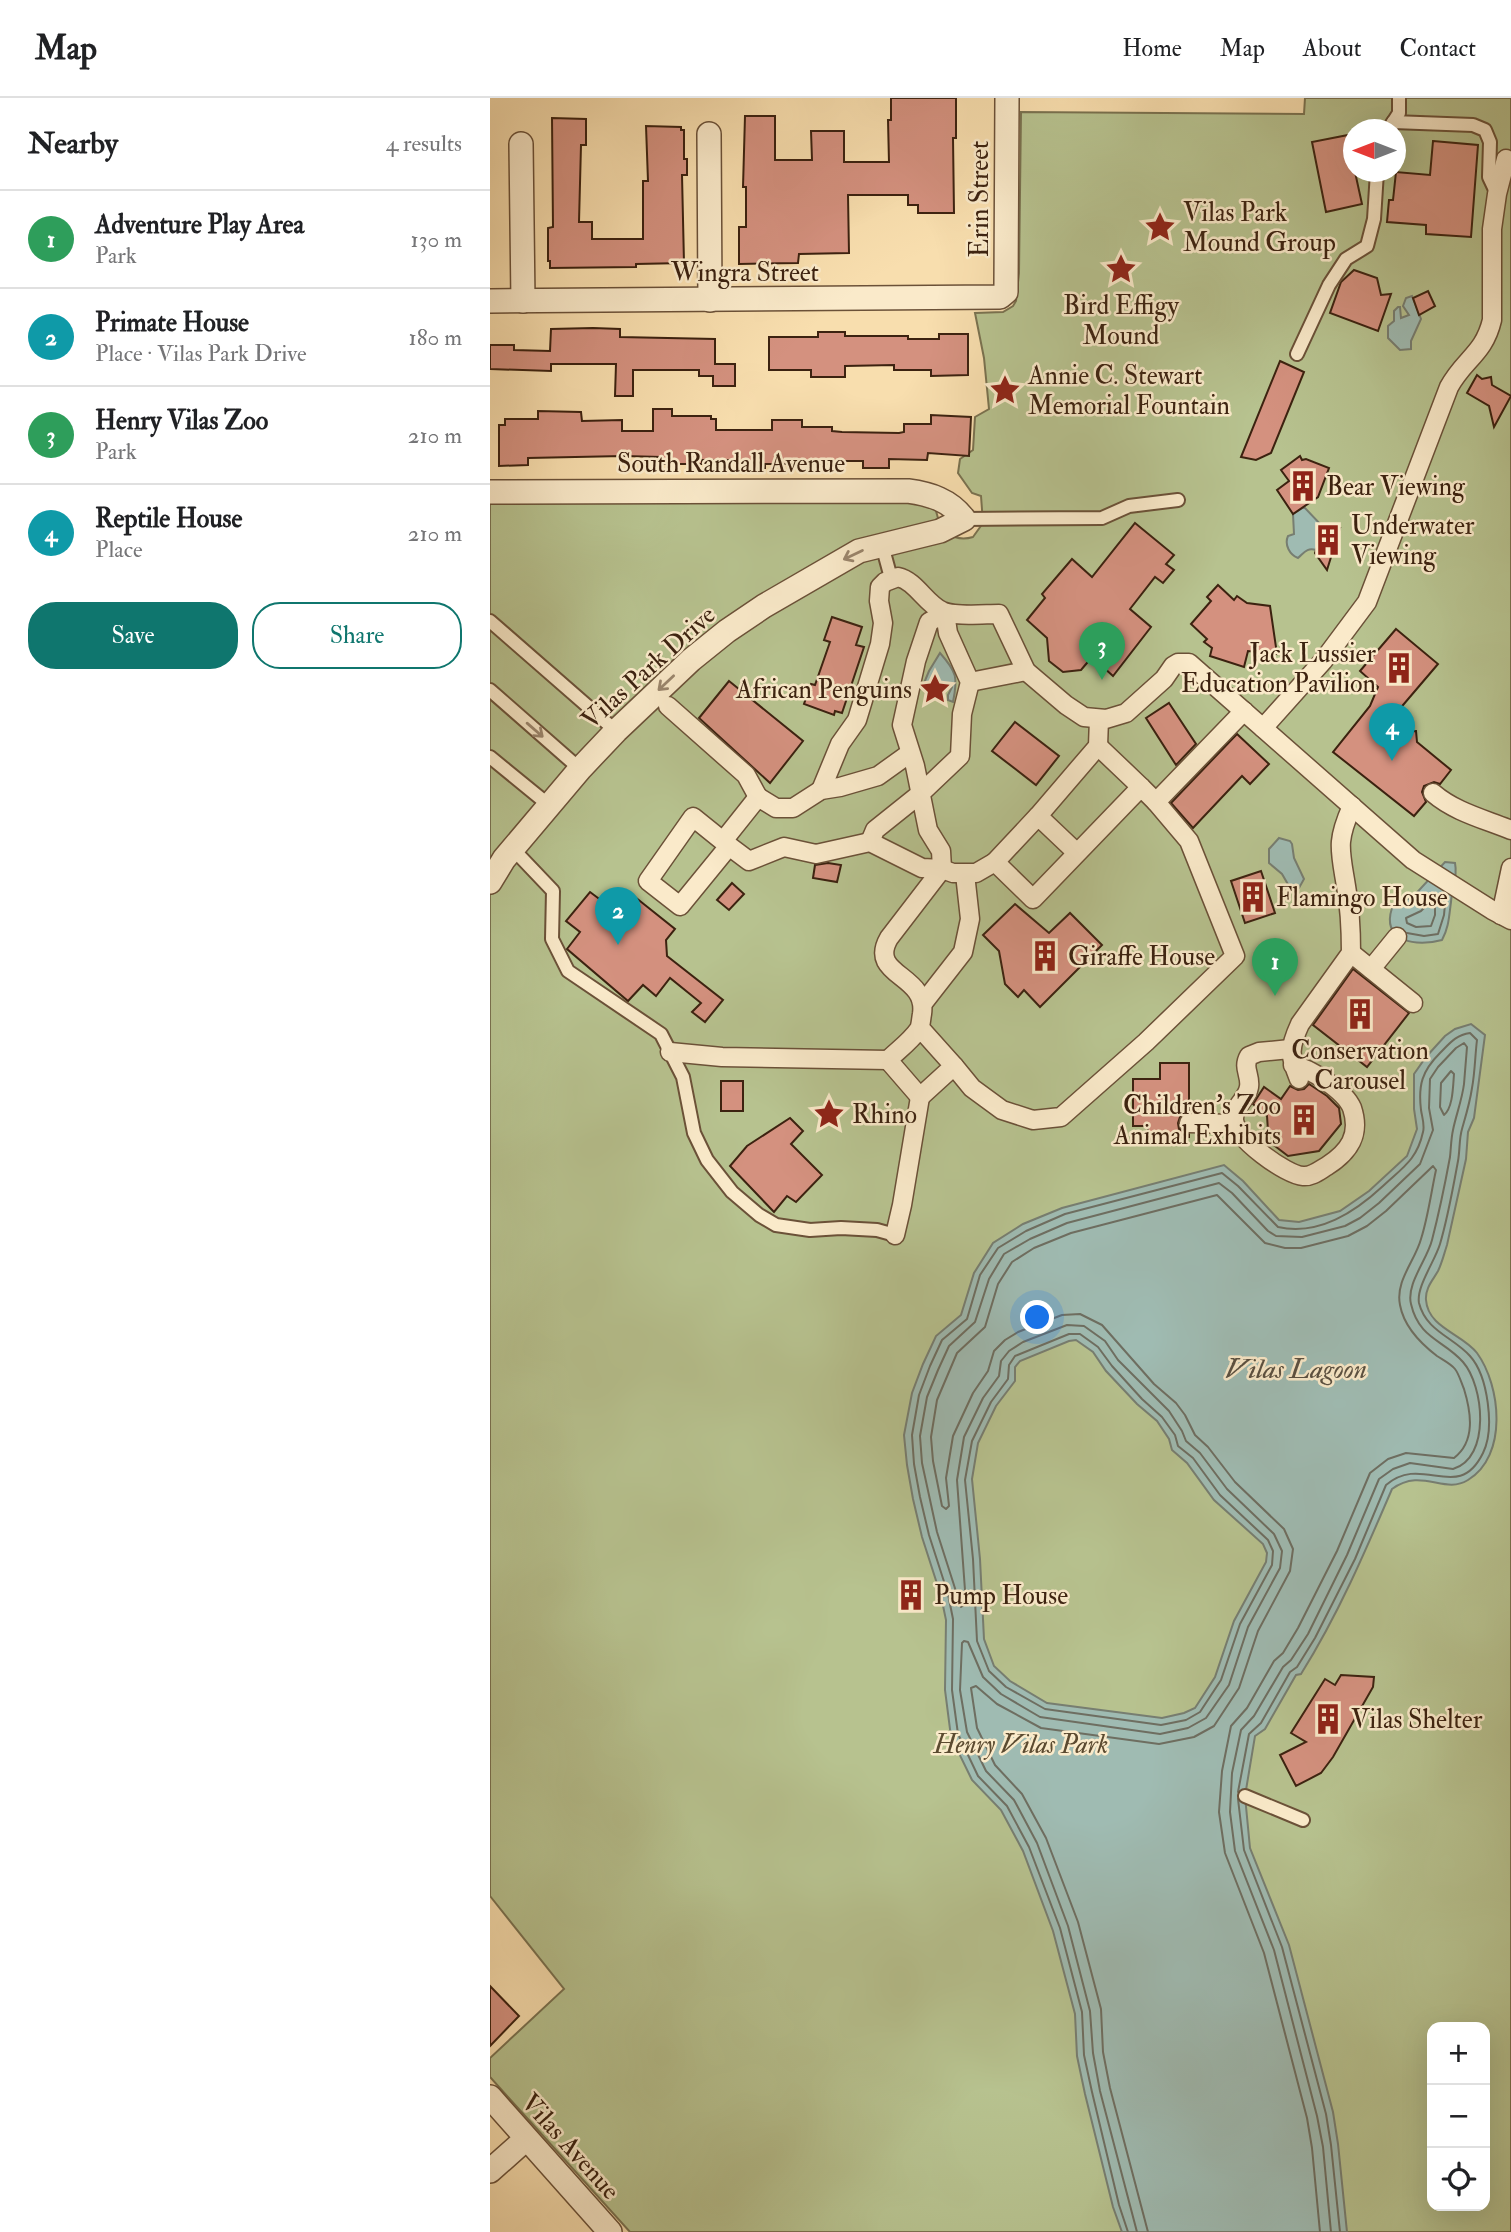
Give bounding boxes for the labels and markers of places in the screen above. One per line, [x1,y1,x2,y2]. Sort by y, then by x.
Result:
place label: Vilas Park Mound Group [1183,197,1336,260]
place icon: Vilas Park Mound Group [1143,210,1177,244]
place icon: Bird Effigy Mound [1104,252,1138,286]
place label: Bird Effigy Mound [1063,290,1179,352]
place label: Annie C. Stewart Memorial Fountain [1027,360,1230,422]
place icon: Annie C. Stewart Memorial Fountain [988,373,1022,407]
building icon: Bear Viewing [1286,469,1320,503]
place label: Bear Viewing [1326,471,1466,503]
place label: Underwater Viewing [1351,510,1475,572]
building icon: Underwater Viewing [1311,523,1345,557]
pin: 3 [1079,622,1125,680]
place label: Jack Lussier Education Pavilion [1181,638,1376,700]
building icon: Jack Lussier Education Pavilion [1382,651,1416,685]
place icon: African Penguins [918,672,952,706]
place label: African Penguins [735,674,912,706]
pin: 4 [1369,703,1415,761]
building icon: Flamingo House [1236,880,1270,914]
place label: Flamingo House [1276,882,1448,914]
pin: 2 [595,887,641,945]
pin: 1 [1252,938,1298,996]
building icon: Giraffe House [1028,939,1062,973]
place label: Giraffe House [1068,941,1215,973]
building icon: Conservation Carousel [1343,997,1377,1031]
place label: Conservation Carousel [1291,1035,1429,1097]
place label: Children's Zoo Animal Exhibits [1113,1090,1281,1152]
place icon: Rhino [812,1097,846,1131]
place label: Rhino [852,1099,917,1131]
building icon: Children's Zoo Animal Exhibits [1287,1103,1321,1137]
building icon: Pump House [894,1578,928,1612]
place label: Pump House [934,1580,1068,1613]
building icon: Vilas Shelter [1311,1702,1345,1736]
place label: Vilas Shelter [1351,1704,1483,1736]

